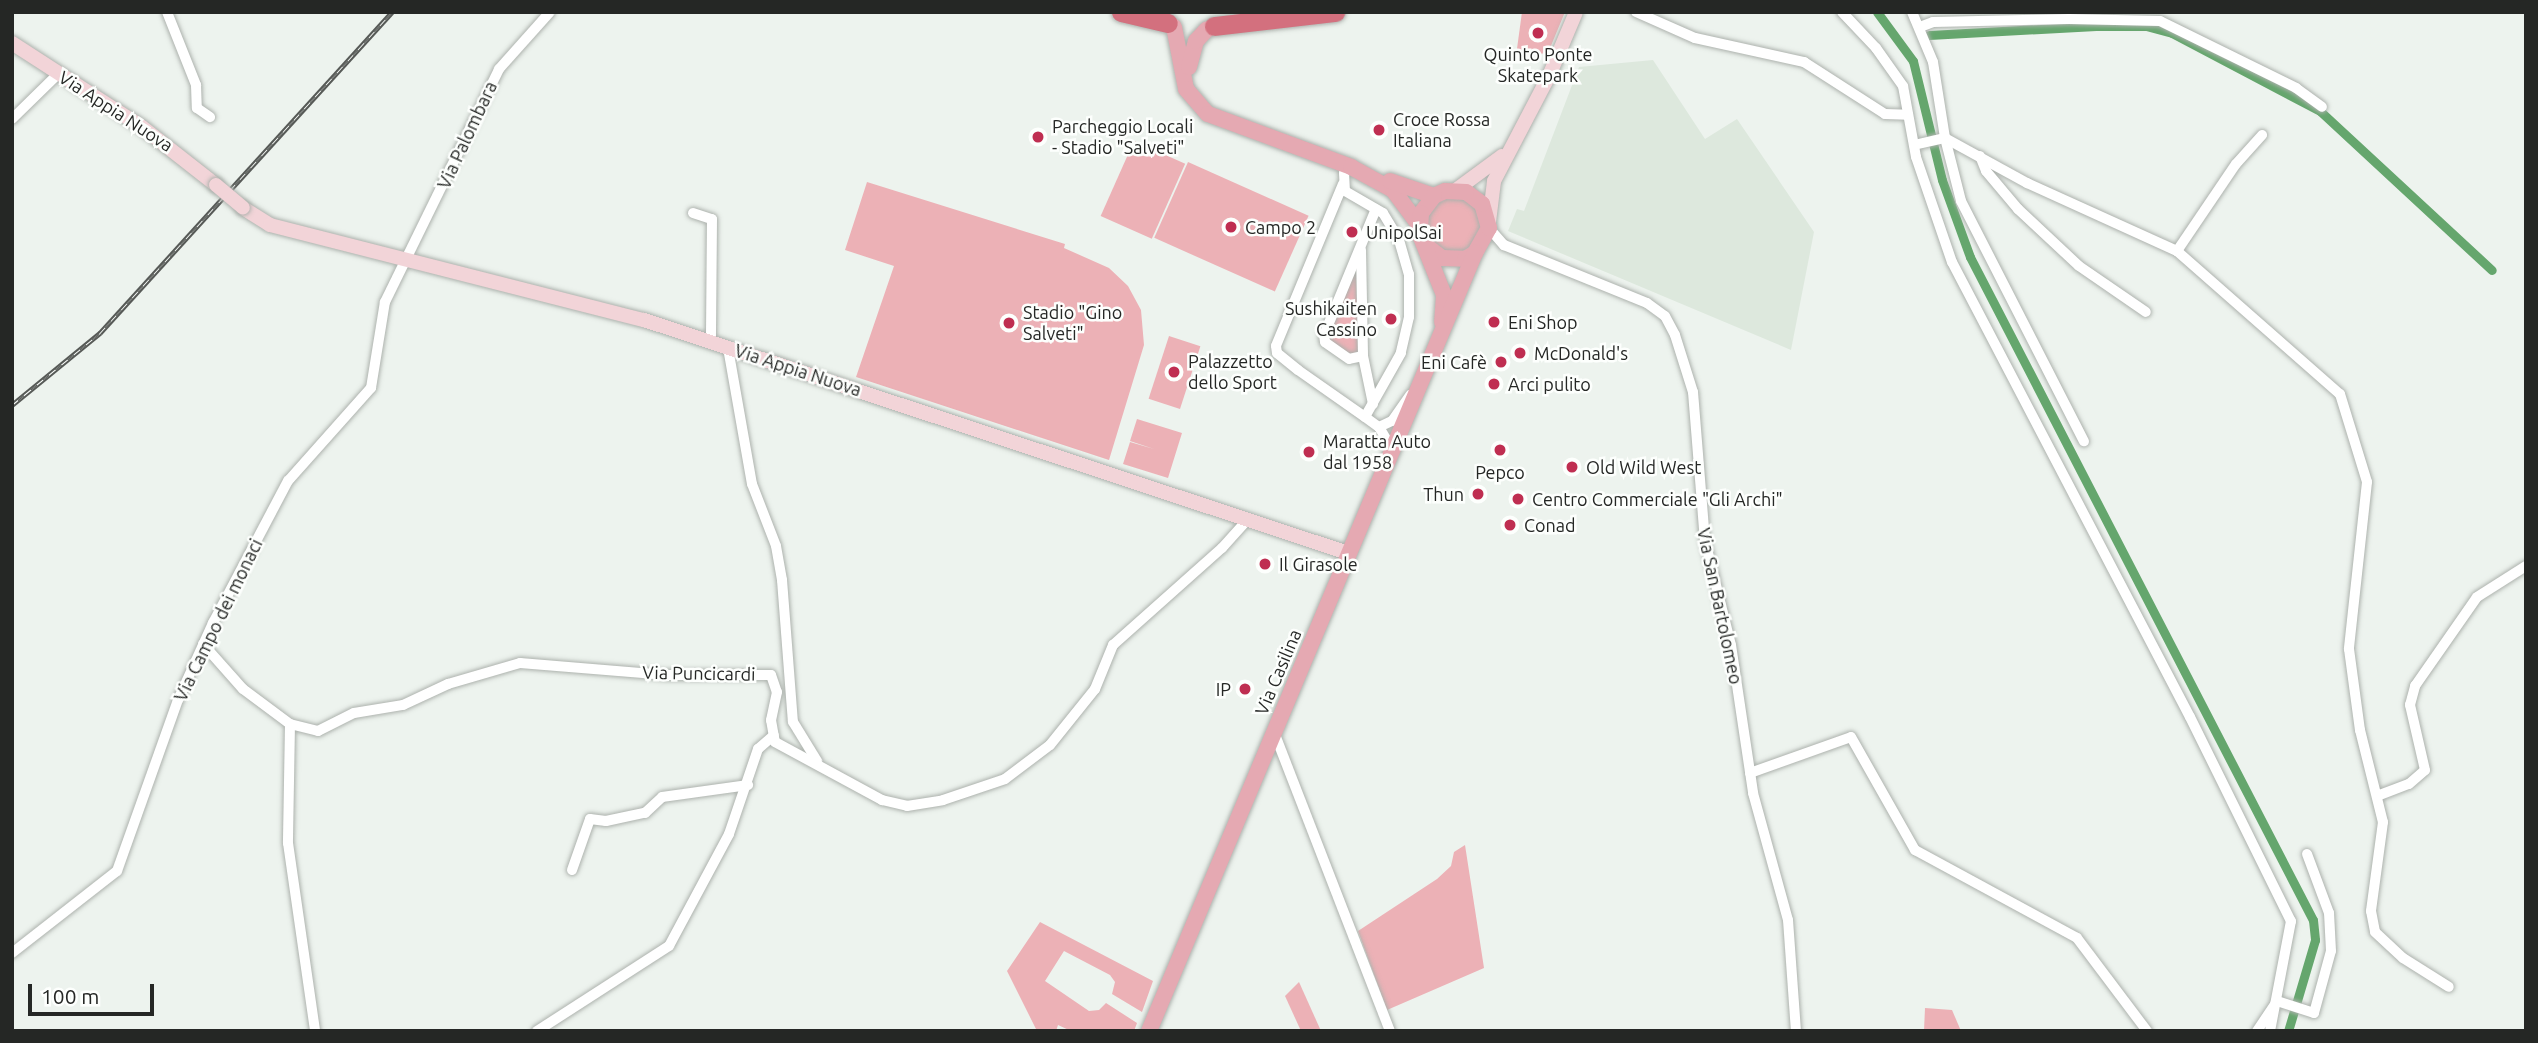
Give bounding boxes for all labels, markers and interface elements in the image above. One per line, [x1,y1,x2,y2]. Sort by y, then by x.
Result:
marker: Quinto Ponte Skatepark [1530,25,1546,41]
place label: Quinto Ponte Skatepark [1484,44,1592,86]
street label: Via Appia Nuova [55,66,177,156]
street label: Via Palombara [433,78,501,192]
place label: Croce Rossa Italiana [1393,109,1490,152]
place label: Parcheggio Locali - Stadio "Salveti" [1052,116,1193,158]
marker: Croce Rossa Italiana [1371,122,1387,138]
marker: Parcheggio Locali - Stadio "Salveti" [1030,129,1046,145]
place label: Campo 2 [1245,216,1316,238]
marker: Campo 2 [1223,219,1239,235]
place label: UnipolSai [1366,221,1442,243]
marker: UnipolSai [1344,224,1360,240]
place label: Sushikaiten Cassino [1285,298,1377,340]
place label: Stadio "Gino Salveti" [1023,302,1122,344]
marker: Sushikaiten Cassino [1383,311,1399,327]
place label: Eni Shop [1508,311,1578,333]
marker: Eni Shop [1486,314,1502,330]
marker: Stadio "Gino Salveti" [1001,315,1017,331]
street label: Via Appia Nuova [732,339,864,401]
place label: McDonald's [1534,342,1628,364]
marker: McDonald's [1512,345,1528,361]
place label: Palazzetto dello Sport [1188,351,1277,394]
place label: Eni Cafè [1421,351,1487,373]
marker: Eni Cafè [1493,354,1509,370]
marker: Palazzetto dello Sport [1166,364,1182,380]
place label: Arci pulito [1508,373,1591,395]
marker: Arci pulito [1486,376,1502,392]
place label: Maratta Auto dal 1958 [1323,431,1431,474]
marker: Pepco [1492,442,1508,458]
marker: Maratta Auto dal 1958 [1301,444,1317,460]
place label: Old Wild West [1586,456,1701,478]
marker: Old Wild West [1564,459,1580,475]
place label: Pepco [1475,461,1525,483]
place label: Thun [1423,483,1464,505]
marker: Thun [1470,486,1486,502]
place label: Centro Commerciale "Gli Archi" [1532,488,1783,510]
marker: Centro Commerciale "Gli Archi" [1510,491,1526,507]
place label: Conad [1524,514,1576,536]
marker: Conad [1502,517,1518,533]
street label: Via San Bartolomeo [1693,526,1747,686]
street label: Via Campo dei monaci [169,535,267,705]
place label: Il Girasole [1279,553,1358,575]
marker: Il Girasole [1257,556,1273,572]
street label: Via Casilina [1250,626,1306,718]
street label: Via Puncicardi [642,661,756,685]
place label: IP [1216,678,1231,700]
marker: IP [1237,681,1253,697]
scale bar [32,970,158,1014]
text: 100 m [41,984,99,1008]

